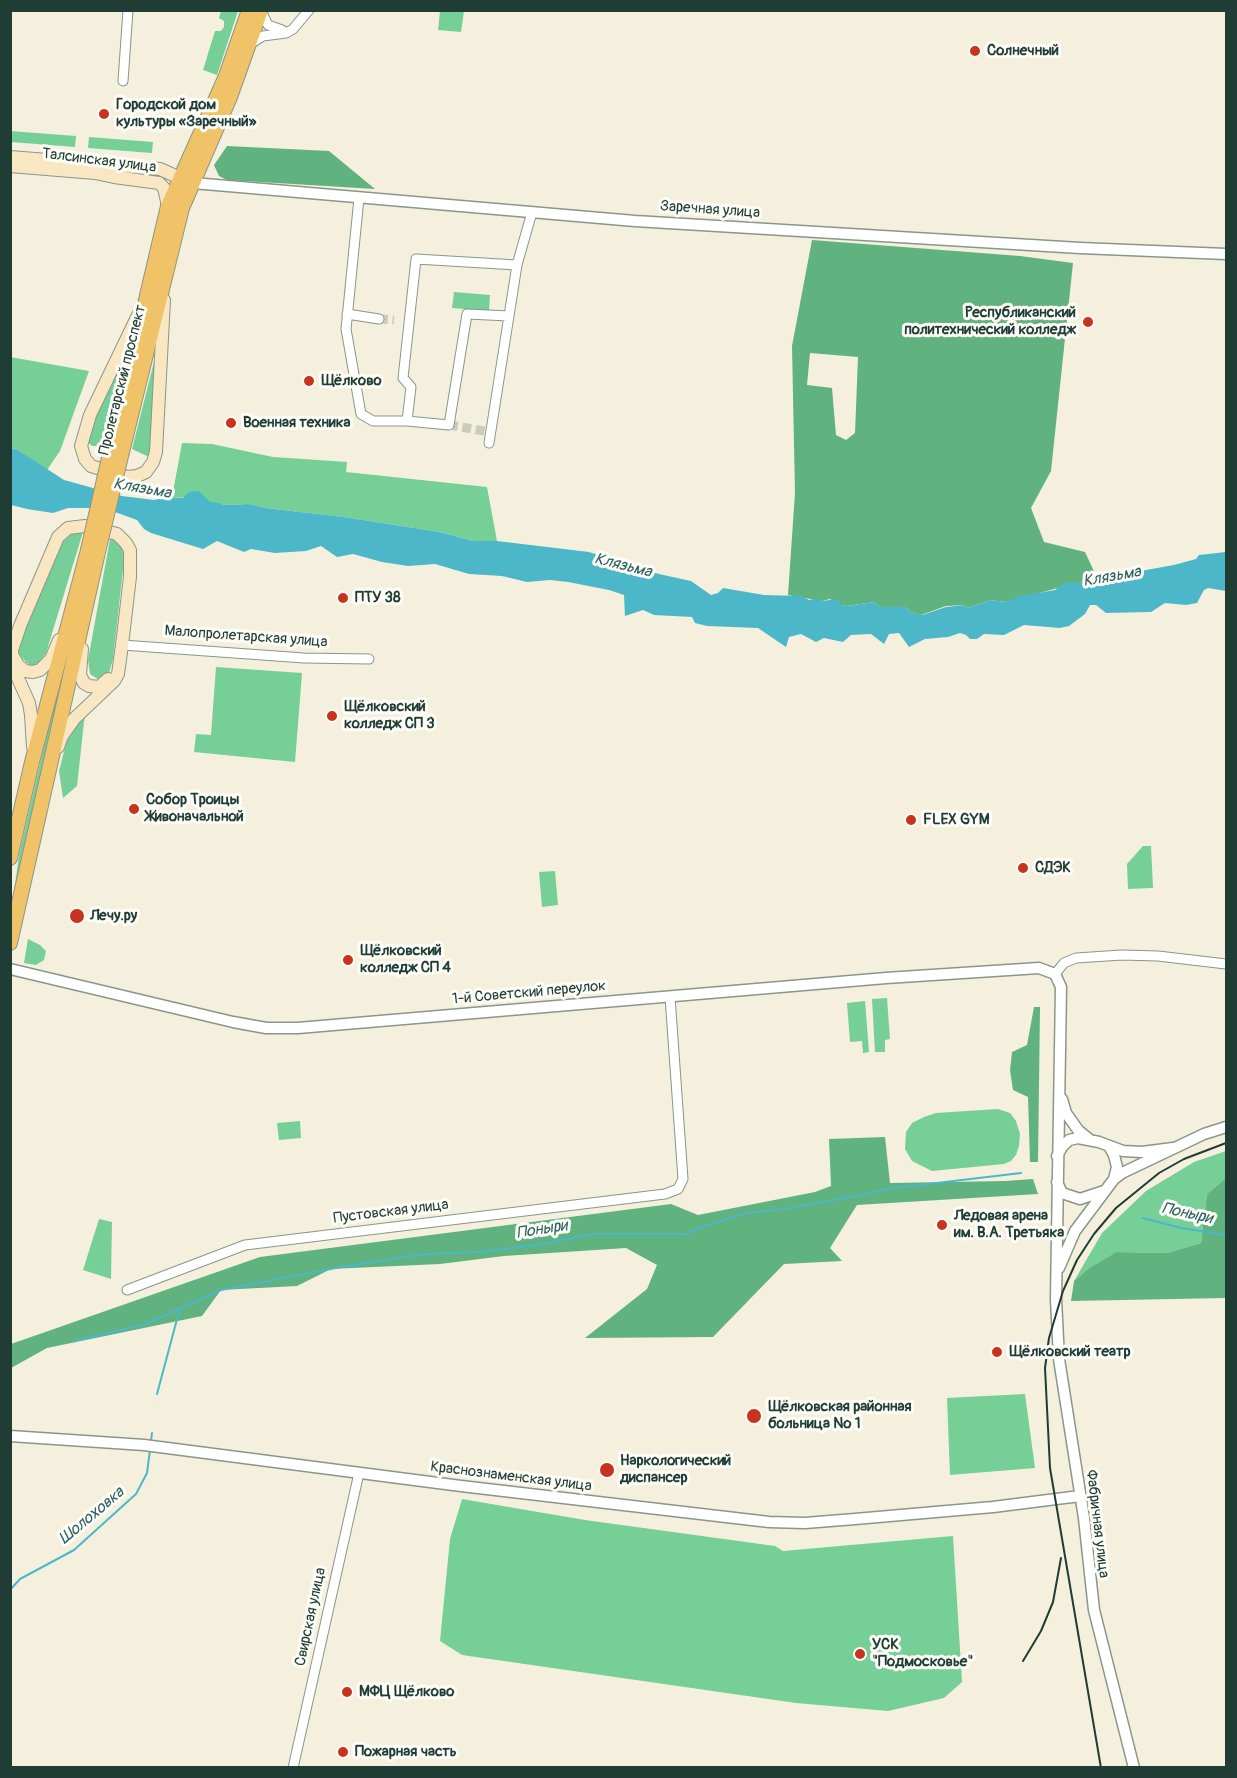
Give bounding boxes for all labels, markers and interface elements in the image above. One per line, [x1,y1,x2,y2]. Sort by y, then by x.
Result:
place label: Солнечный [987,42,1059,60]
marker: Солнечный [968,44,982,58]
place label: Городской дом культуры «Заречный» [116,96,256,131]
marker: Городской дом культуры «Заречный» [97,107,111,121]
street label: Талсинская улица [41,145,157,177]
street label: Заречная улица [659,198,761,222]
street label: Пролетарский проспект [96,303,150,457]
place label: Республиканский политехнический колледж [904,304,1076,339]
marker: Республиканский политехнический колледж [1081,315,1095,329]
place label: Щёлково [321,372,382,390]
marker: Щёлково [302,374,316,388]
place label: Военная техника [243,414,350,432]
marker: Военная техника [224,416,238,430]
water label: Клязьма [112,474,172,504]
water label: Клязьма [592,550,654,582]
water label: Клязьма [1082,562,1142,592]
place label: ПТУ 38 [355,589,401,607]
marker: ПТУ 38 [336,591,350,605]
street label: Малопролетарская улица [164,622,328,652]
place label: Щёлковский колледж СП 3 [344,698,435,733]
marker: Щёлковский колледж СП 3 [325,709,339,723]
place label: Собор Троицы Живоначальной [146,791,244,826]
marker: Собор Троицы Живоначальной [127,802,141,816]
place label: FLEX GYM [923,811,990,829]
marker: FLEX GYM [904,813,918,827]
place label: СДЭК [1035,859,1071,877]
marker: СДЭК [1016,861,1030,875]
marker: Лечу.ру [68,907,86,925]
place label: Лечу.ру [90,907,137,925]
place label: Щёлковский колледж СП 4 [360,942,451,977]
marker: Щёлковский колледж СП 4 [341,953,355,967]
street label: 1-й Советский переулок [451,977,607,1009]
street label: Пустовская улица [333,1196,449,1228]
water label: Поныри [1160,1199,1214,1229]
place label: Ледовая арена им. В.А. Третьяка [954,1207,1064,1242]
water label: Поныри [515,1217,569,1243]
marker: Ледовая арена им. В.А. Третьяка [935,1218,949,1232]
place label: Щёлковский театр [1009,1343,1130,1361]
marker: Щёлковский театр [990,1345,1004,1359]
place label: Щёлковская районная больница № 1 [768,1398,911,1433]
marker: Щёлковская районная больница № 1 [745,1407,763,1425]
place label: Наркологический диспансер [620,1452,731,1487]
street label: Краснознаменская улица [429,1458,593,1496]
marker: Наркологический диспансер [598,1461,616,1479]
street label: Фабричная улица [1081,1469,1113,1579]
water label: Шолоховка [56,1483,128,1549]
street label: Свирская улица [292,1566,330,1668]
place label: УСК "Подмосковье" [872,1636,973,1671]
marker: УСК "Подмосковье" [853,1647,867,1661]
place label: МФЦ Щёлково [359,1683,454,1701]
marker: МФЦ Щёлково [340,1685,354,1699]
place label: Пожарная часть [355,1743,457,1761]
marker: Пожарная часть [336,1745,350,1759]

